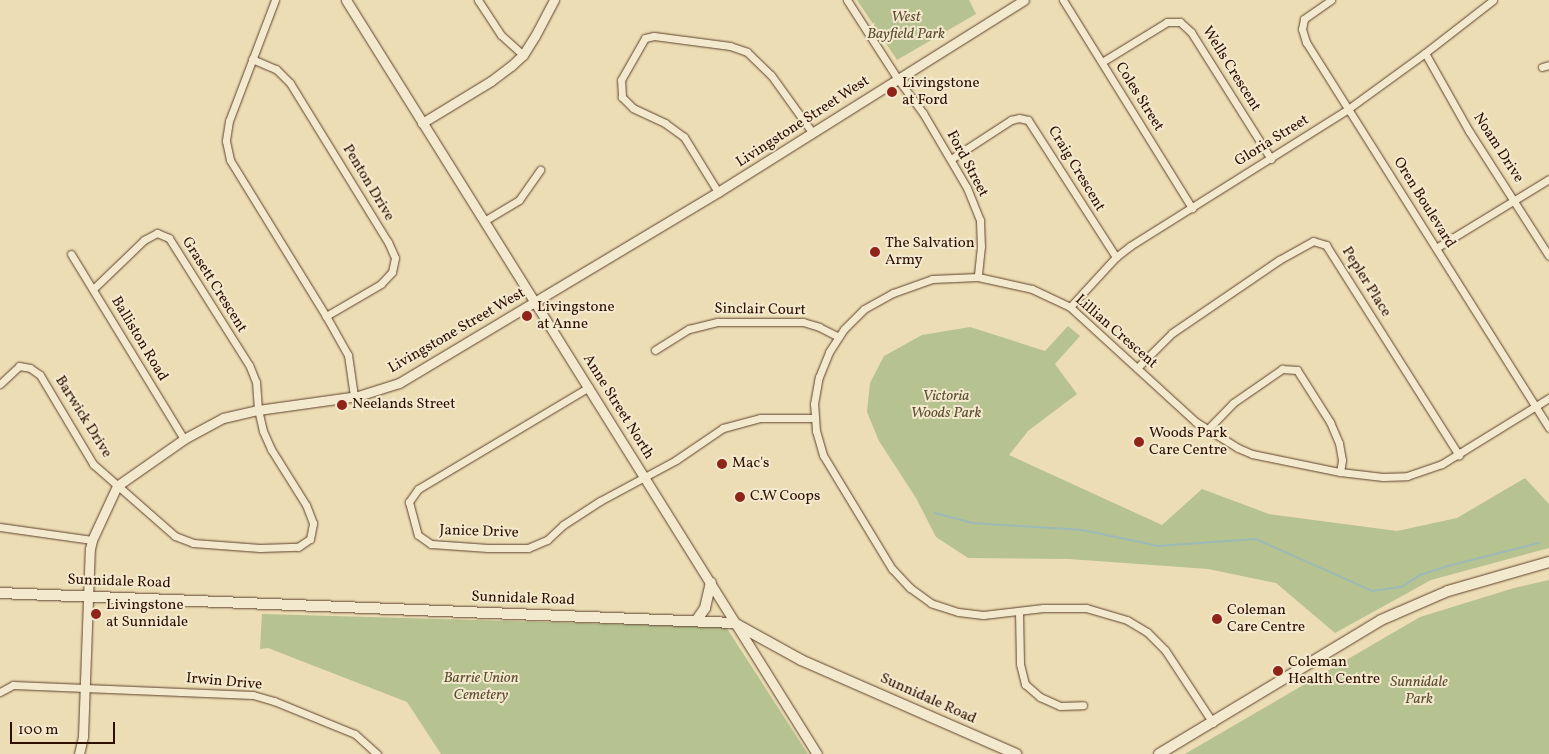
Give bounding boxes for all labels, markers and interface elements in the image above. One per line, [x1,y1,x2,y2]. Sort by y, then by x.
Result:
park label: West Bayfield Park [867,8,945,43]
street label: Wells Crescent [1198,23,1264,115]
street label: Coles Street [1111,59,1167,135]
street label: Livingstone Street West [733,72,873,172]
place label: Livingstone at Ford [902,74,980,109]
marker: Livingstone at Ford [886,86,898,98]
street label: Noam Drive [1469,110,1527,186]
street label: Gloria Street [1232,111,1312,171]
street label: Craig Crescent [1043,123,1109,215]
street label: Ford Street [942,128,992,200]
street label: Penton Drive [338,141,398,225]
street label: Oren Boulevard [1389,154,1459,252]
street label: Grasett Crescent [177,234,251,336]
place label: The Salvation Army [885,234,975,269]
street label: Pepler Place [1337,244,1395,320]
marker: The Salvation Army [869,246,881,258]
street label: Livingstone Street West [385,284,529,378]
street label: Lillian Crescent [1071,291,1161,373]
street label: Balliston Road [107,293,171,385]
place label: Livingstone at Anne [537,298,615,333]
street label: Sinclair Court [714,300,806,320]
marker: Livingstone at Anne [521,310,533,322]
street label: Anne Street North [578,351,658,463]
street label: Barwick Drive [51,373,115,461]
park label: Victoria Woods Park [911,387,981,422]
place label: Neelands Street [352,396,455,414]
marker: Neelands Street [336,399,348,411]
place label: Woods Park Care Centre [1149,424,1227,459]
marker: Woods Park Care Centre [1133,436,1145,448]
place label: Mac's [732,455,770,473]
marker: Mac's [716,458,728,470]
place label: C.W Coops [750,488,821,506]
marker: C.W Coops [734,491,746,503]
street label: Janice Drive [439,522,519,542]
street label: Sunnidale Road [67,571,171,593]
street label: Sunnidale Road [471,588,575,610]
place label: Livingstone at Sunnidale [106,596,188,631]
place label: Coleman Care Centre [1227,601,1305,636]
marker: Livingstone at Sunnidale [90,608,102,620]
marker: Coleman Care Centre [1211,613,1223,625]
place label: Coleman Health Centre [1288,653,1380,688]
marker: Coleman Health Centre [1272,665,1284,677]
park label: Barrie Union Cemetery [444,669,518,704]
street label: Irwin Drive [185,670,263,694]
street label: Sunnidale Road [877,670,979,728]
park label: Sunnidale Park [1390,673,1448,708]
scale bar [12,712,118,744]
text: 100 m [18,720,58,741]

